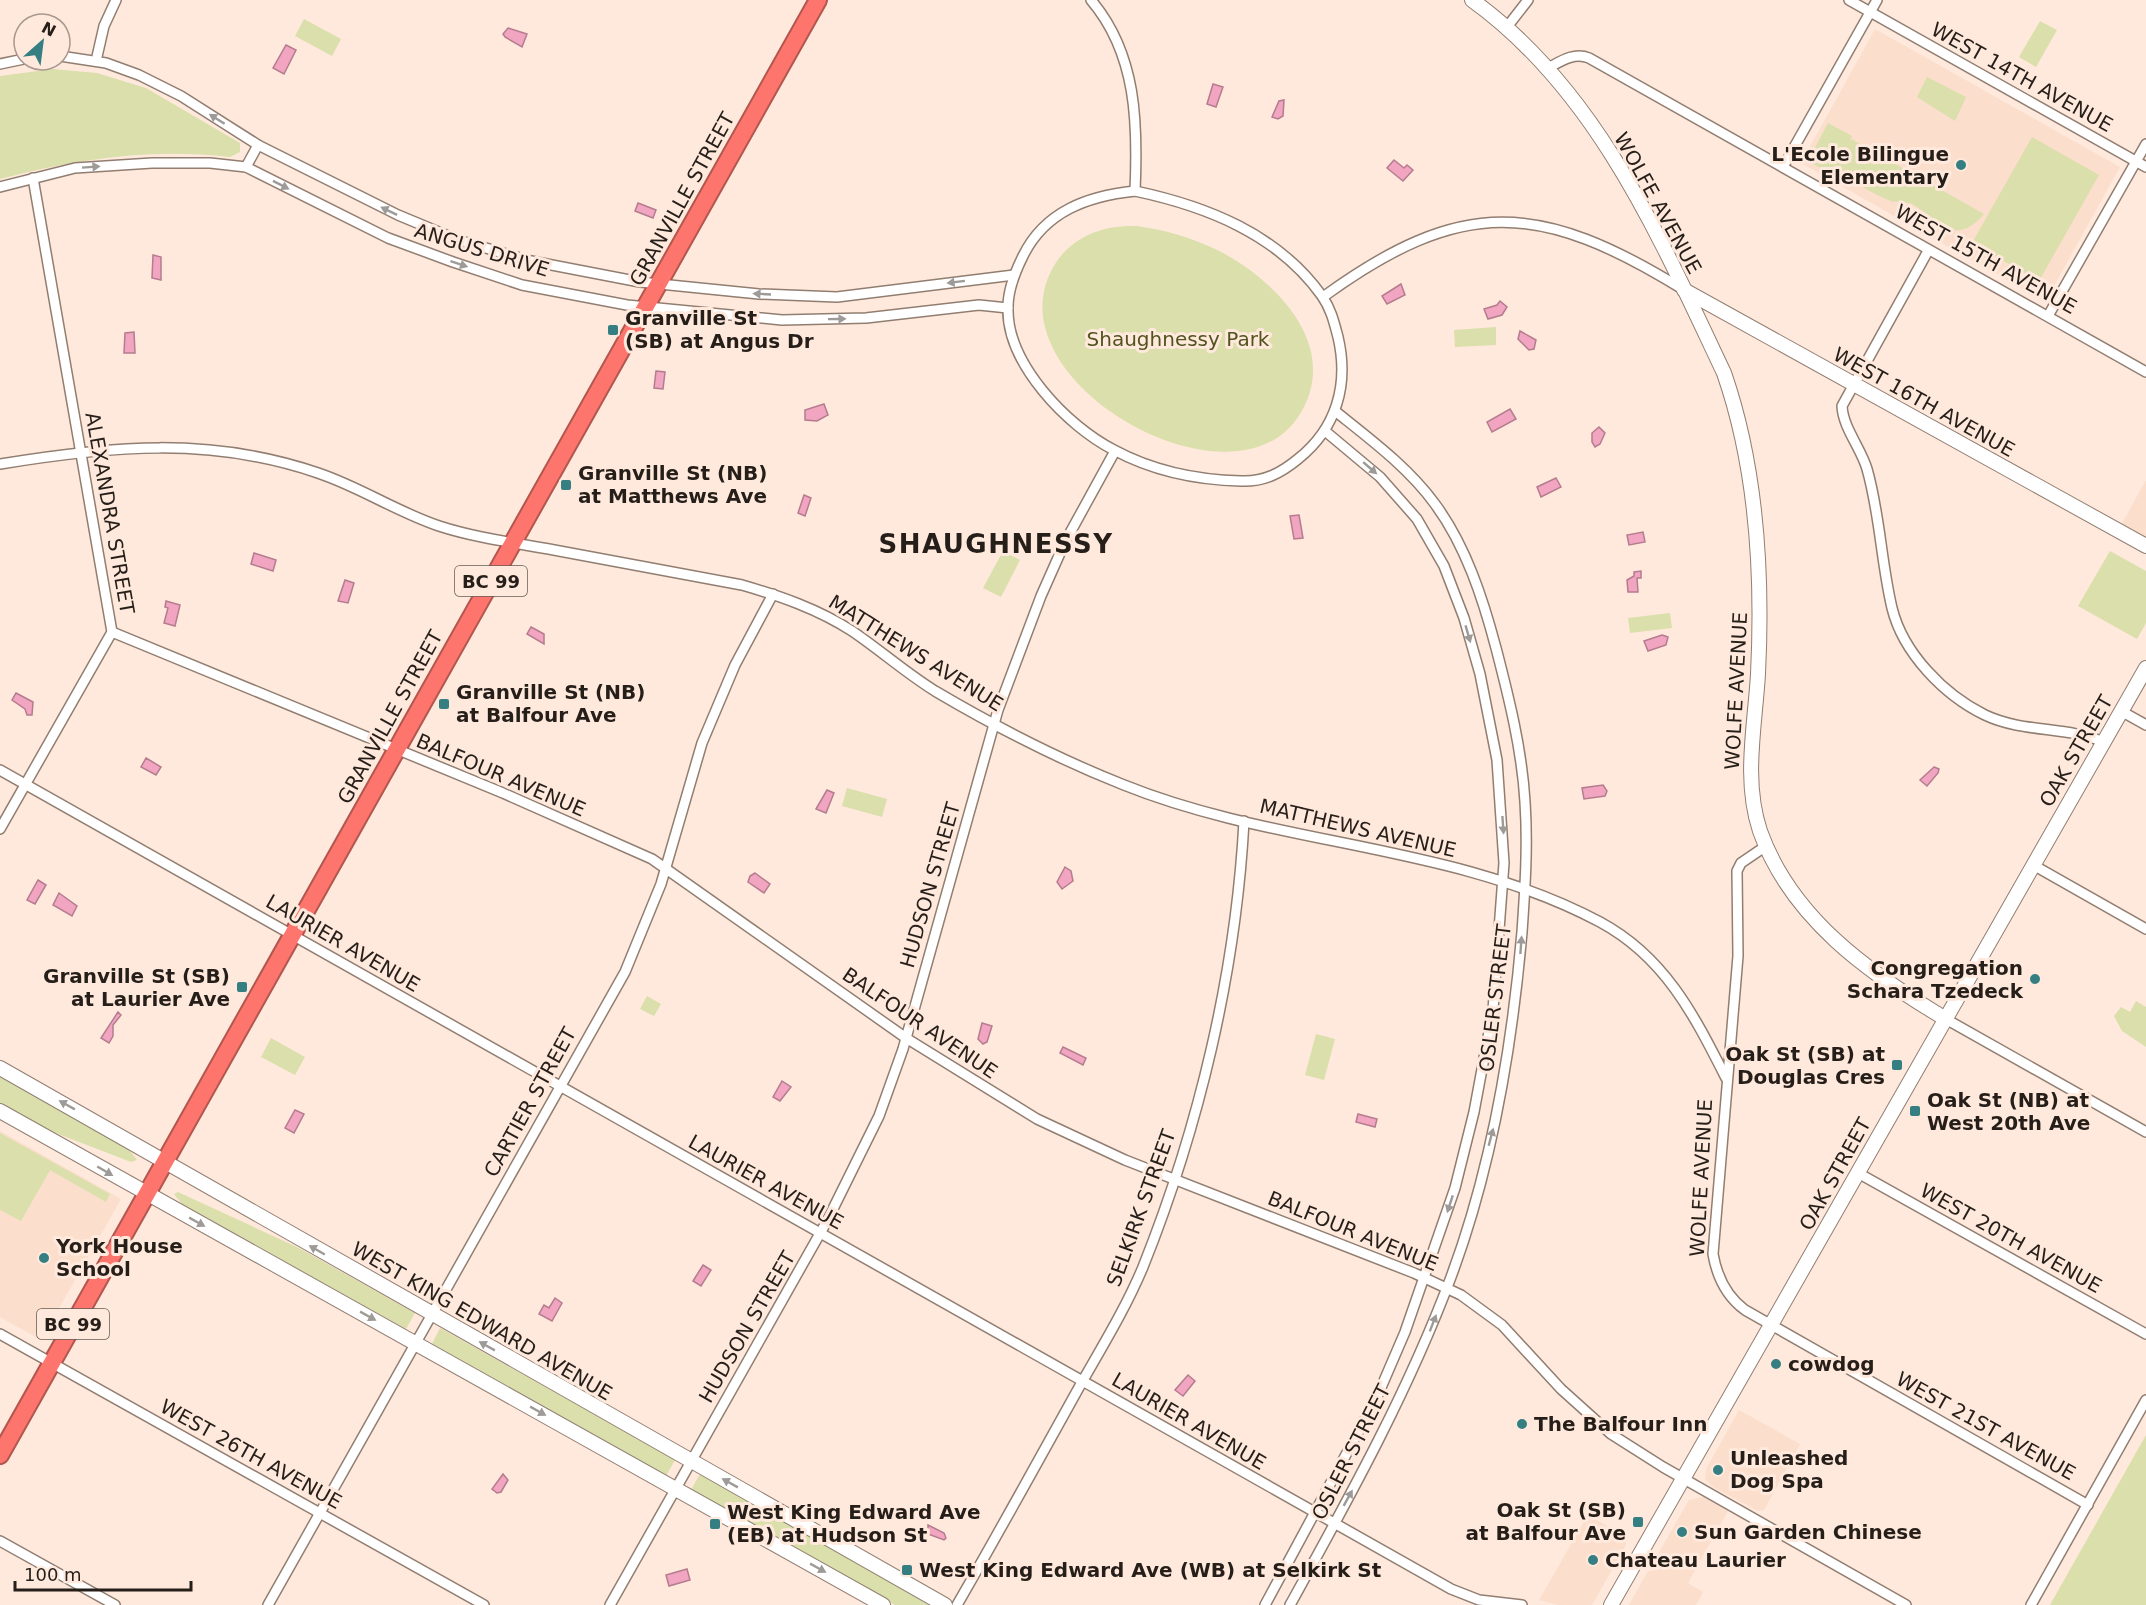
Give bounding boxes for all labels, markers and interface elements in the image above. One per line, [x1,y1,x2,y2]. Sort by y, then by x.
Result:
north arrow [12,12,72,72]
street label: WEST 14TH AVENUE [1927,17,2117,137]
text: N [38,18,59,41]
street label: GRANVILLE STREET [624,107,740,290]
one-way arrow [209,114,225,125]
street label: WOLFE AVENUE [1609,128,1707,278]
place label: L'Ecole Bilingue Elementary [1771,142,1949,189]
marker: L'Ecole Bilingue Elementary [1954,158,1968,172]
one-way arrow [81,163,100,172]
one-way arrow [273,180,290,190]
street label: WEST 15TH AVENUE [1891,199,2081,319]
one-way arrow [380,207,398,217]
street label: ANGUS DRIVE [412,218,552,282]
one-way arrow [450,260,468,270]
one-way arrow [946,278,965,287]
one-way arrow [752,290,771,299]
place label: Granville St (SB) at Angus Dr [625,306,814,353]
one-way arrow [827,314,846,324]
marker: Granville St (SB) at Angus Dr [606,323,620,337]
park label: Shaughnessy Park [1087,327,1270,351]
street label: WEST 16TH AVENUE [1829,342,2019,462]
street label: ALEXANDRA STREET [80,410,140,617]
place label: Granville St (NB) at Matthews Ave [578,461,767,508]
one-way arrow [1362,461,1377,474]
marker: Granville St (NB) at Matthews Ave [559,478,573,492]
district label: SHAUGHNESSY [878,529,1114,559]
road number: BC 99 [455,566,527,596]
street label: MATTHEWS AVENUE [824,590,1008,716]
street label: WOLFE AVENUE [1720,611,1752,771]
one-way arrow [1464,624,1474,643]
street label: GRANVILLE STREET [332,625,448,808]
place label: Granville St (NB) at Balfour Ave [456,680,645,727]
street label: OAK STREET [2034,690,2118,811]
marker: Granville St (NB) at Balfour Ave [437,697,451,711]
street label: BALFOUR AVENUE [413,728,589,822]
street label: MATTHEWS AVENUE [1257,794,1459,862]
street label: HUDSON STREET [895,799,965,971]
one-way arrow [1498,815,1507,834]
street label: LAURIER AVENUE [262,889,424,997]
street label: OSLER STREET [1474,922,1516,1073]
one-way arrow [1516,935,1525,954]
place label: Congregation Schara Tzedeck [1847,956,2024,1003]
street label: BALFOUR AVENUE [838,962,1002,1084]
place label: Granville St (SB) at Laurier Ave [43,964,230,1011]
marker: Congregation Schara Tzedeck [2028,972,2042,986]
marker: Granville St (SB) at Laurier Ave [235,980,249,994]
street label: CARTIER STREET [479,1022,581,1181]
place label: Oak St (SB) at Douglas Cres [1725,1042,1885,1089]
marker: Oak St (SB) at Douglas Cres [1890,1058,1904,1072]
place label: Oak St (NB) at West 20th Ave [1927,1088,2090,1135]
street label: WOLFE AVENUE [1685,1098,1717,1258]
one-way arrow [59,1100,75,1111]
marker: Oak St (NB) at West 20th Ave [1908,1104,1922,1118]
street label: OAK STREET [1794,1113,1876,1234]
street label: SELKIRK STREET [1101,1126,1181,1290]
one-way arrow [1487,1128,1496,1146]
street label: LAURIER AVENUE [684,1129,848,1235]
one-way arrow [97,1166,114,1176]
street label: WEST 20TH AVENUE [1916,1178,2106,1298]
street label: BALFOUR AVENUE [1264,1186,1442,1276]
one-way arrow [1445,1195,1454,1213]
one-way arrow [189,1217,206,1227]
place label: York House School [55,1234,183,1281]
street label: WEST KING EDWARD AVENUE [348,1236,616,1406]
one-way arrow [308,1245,325,1255]
street label: HUDSON STREET [694,1246,801,1407]
marker: York House School [37,1251,51,1265]
road number: BC 99 [37,1309,109,1339]
one-way arrow [360,1311,377,1321]
one-way arrow [1429,1314,1438,1332]
one-way arrow [478,1341,495,1351]
place label: cowdog [1788,1352,1874,1376]
marker: cowdog [1769,1357,1783,1371]
street label: LAURIER AVENUE [1108,1367,1270,1475]
street label: WEST 21ST AVENUE [1892,1367,2080,1485]
street label: OSLER STREET [1307,1380,1396,1524]
street label: WEST 26TH AVENUE [156,1394,346,1514]
one-way arrow [530,1406,547,1416]
place label: The Balfour Inn [1534,1412,1707,1436]
marker: The Balfour Inn [1515,1417,1529,1431]
place label: Unleashed Dog Spa [1730,1446,1848,1493]
marker: Unleashed Dog Spa [1711,1463,1725,1477]
one-way arrow [721,1479,738,1489]
one-way arrow [1343,1490,1353,1507]
place label: Oak St (SB) at Balfour Ave [1466,1498,1626,1545]
place label: West King Edward Ave (EB) at Hudson St [727,1500,981,1547]
marker: Oak St (SB) at Balfour Ave [1631,1515,1645,1529]
marker: West King Edward Ave (EB) at Hudson St [708,1517,722,1531]
place label: Sun Garden Chinese [1694,1520,1922,1544]
marker: Sun Garden Chinese [1675,1525,1689,1539]
place label: Chateau Laurier [1605,1548,1786,1572]
marker: Chateau Laurier [1586,1553,1600,1567]
scale bar [15,1554,190,1592]
place label: West King Edward Ave (WB) at Selkirk St [919,1558,1382,1582]
one-way arrow [810,1563,826,1574]
marker: West King Edward Ave (WB) at Selkirk St [900,1563,914,1577]
text: 100 m [24,1564,82,1585]

